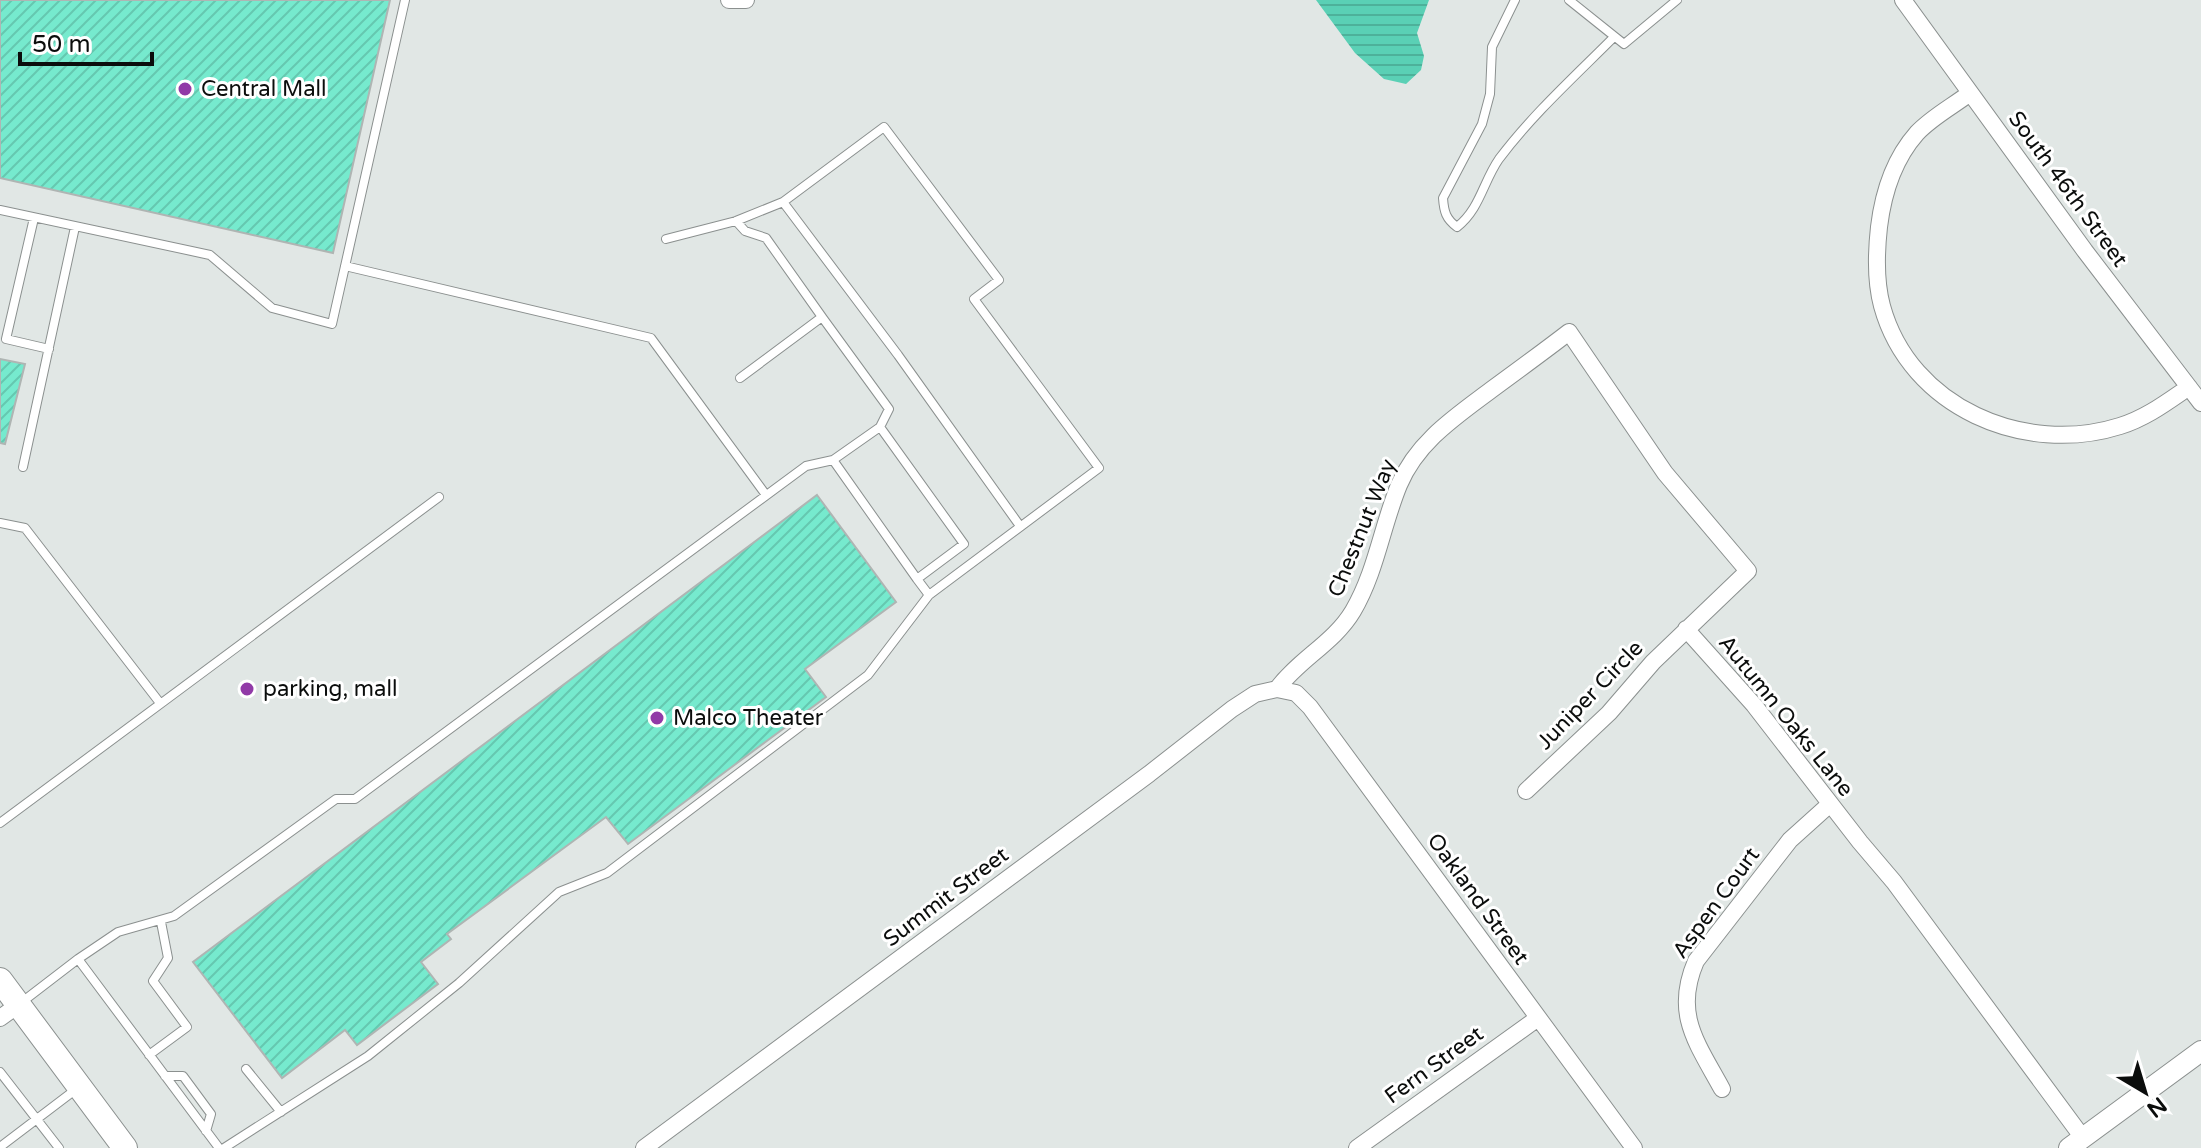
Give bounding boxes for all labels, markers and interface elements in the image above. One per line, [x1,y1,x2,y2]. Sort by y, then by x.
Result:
scale bar [20,16,152,66]
text: 50 m [32,30,90,59]
place label: Central Mall [201,76,327,102]
marker: Central Mall [176,80,194,98]
street label: South 46th Street [2003,106,2133,272]
street label: Chestnut Way [1323,455,1402,601]
street label: Autumn Oaks Lane [1713,630,1859,802]
street label: Juniper Circle [1531,635,1649,755]
place label: parking, mall [263,676,397,702]
marker: parking, mall [238,680,256,698]
place label: Malco Theater [673,705,824,731]
marker: Malco Theater [648,709,666,727]
street label: Oakland Street [1422,828,1534,970]
street label: Summit Street [878,842,1014,952]
street label: Aspen Court [1667,842,1765,964]
street label: Fern Street [1380,1021,1488,1109]
north arrow [2105,1052,2185,1132]
text: N [2142,1091,2172,1123]

